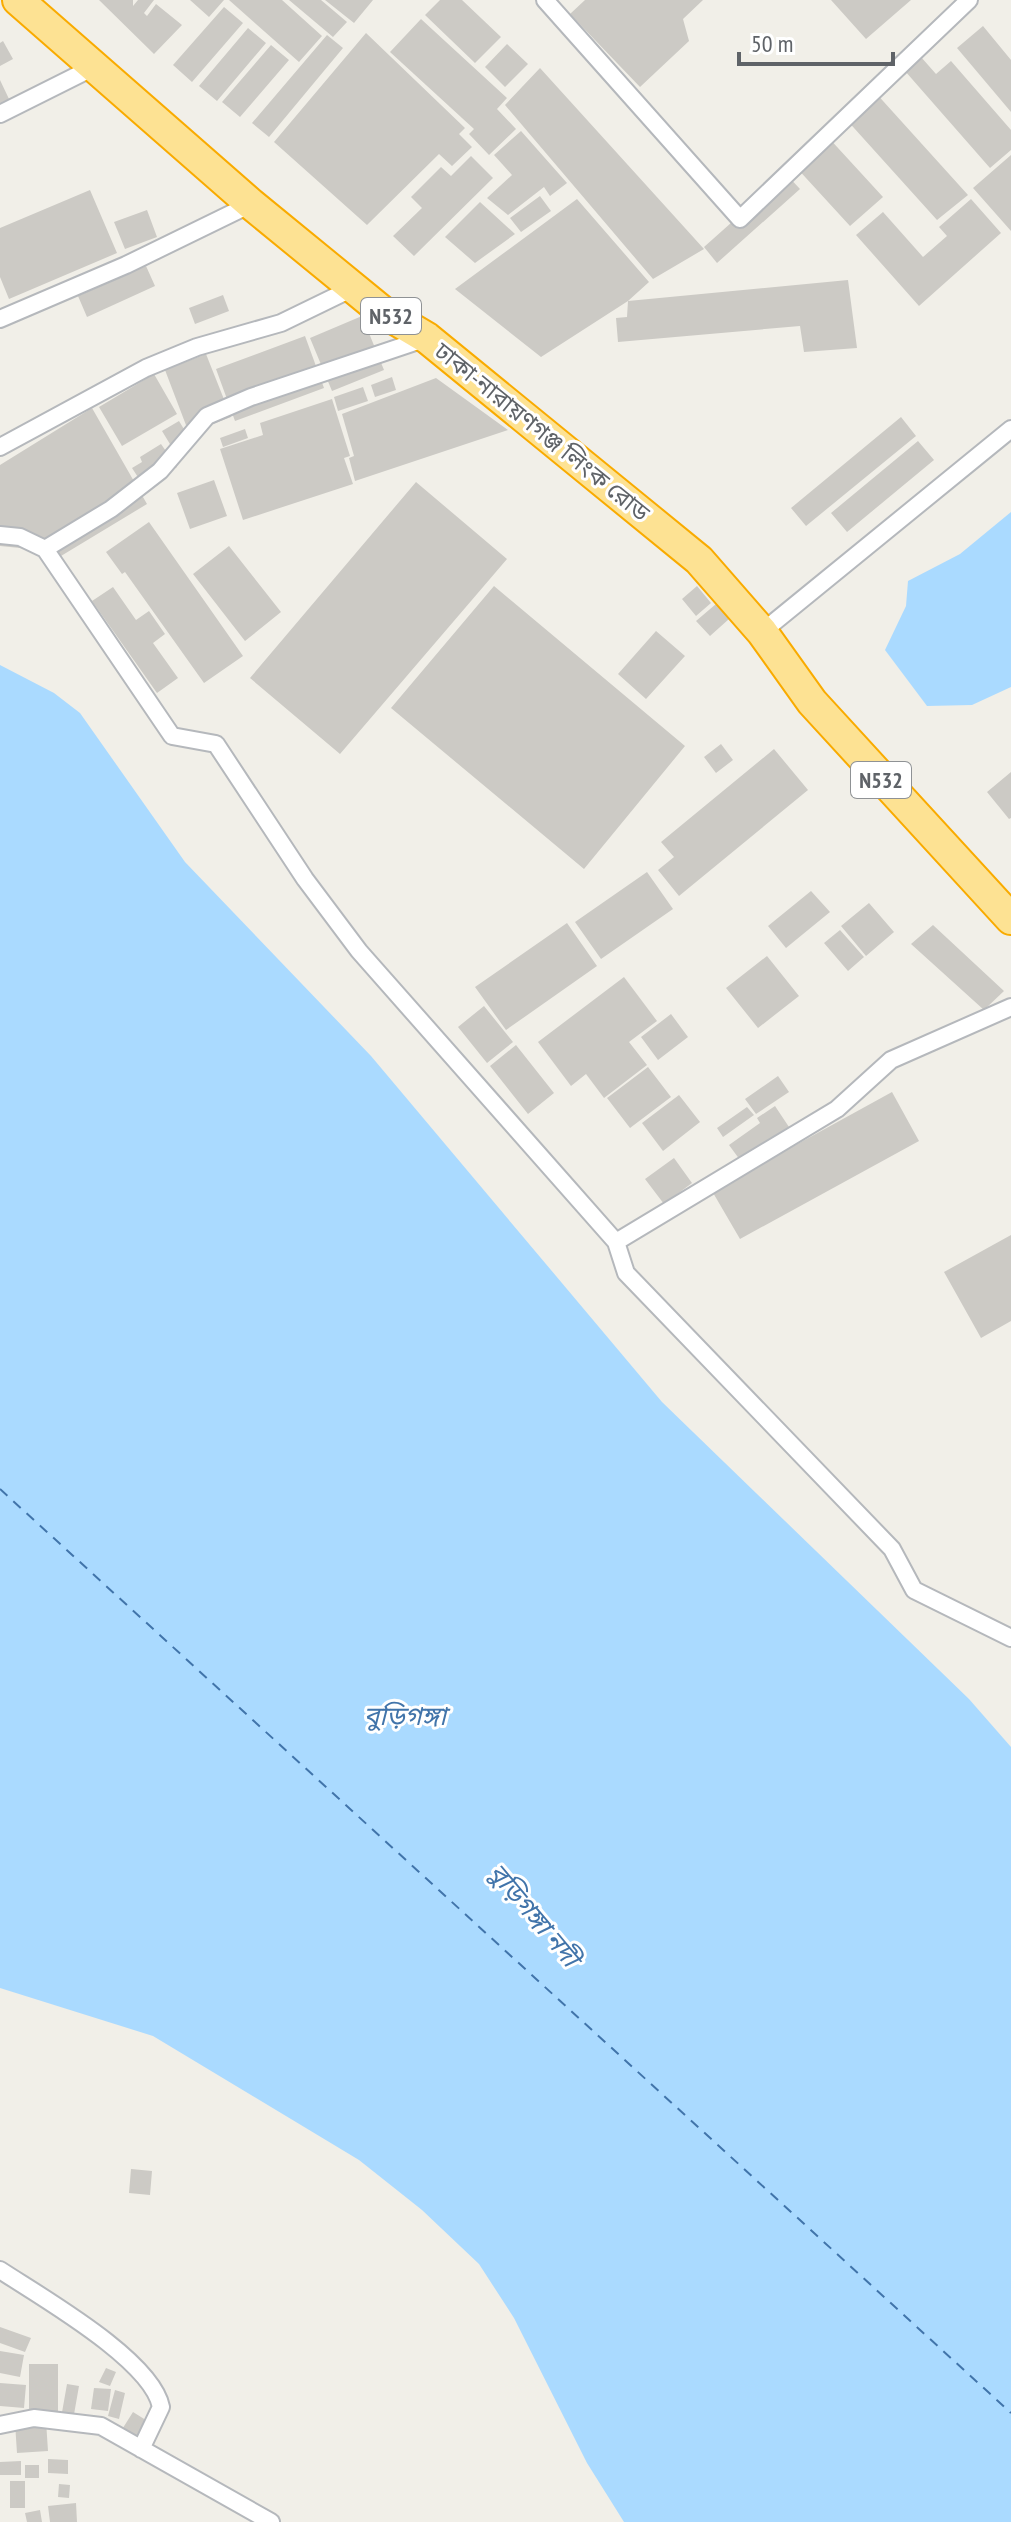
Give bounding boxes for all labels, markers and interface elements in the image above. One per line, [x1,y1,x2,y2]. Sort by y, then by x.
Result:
scale bar [739,16,893,66]
text: 50 m [751,28,793,59]
road number: N532 [361,298,421,334]
street label: ঢাকা-নারায়ণগঞ্জ লিংক রোড [428,335,657,529]
road number: N532 [851,762,911,798]
water label: বুড়িগঙ্গা [364,1699,451,1732]
water label: বুড়িগঙ্গা নদী [482,1856,590,1977]

